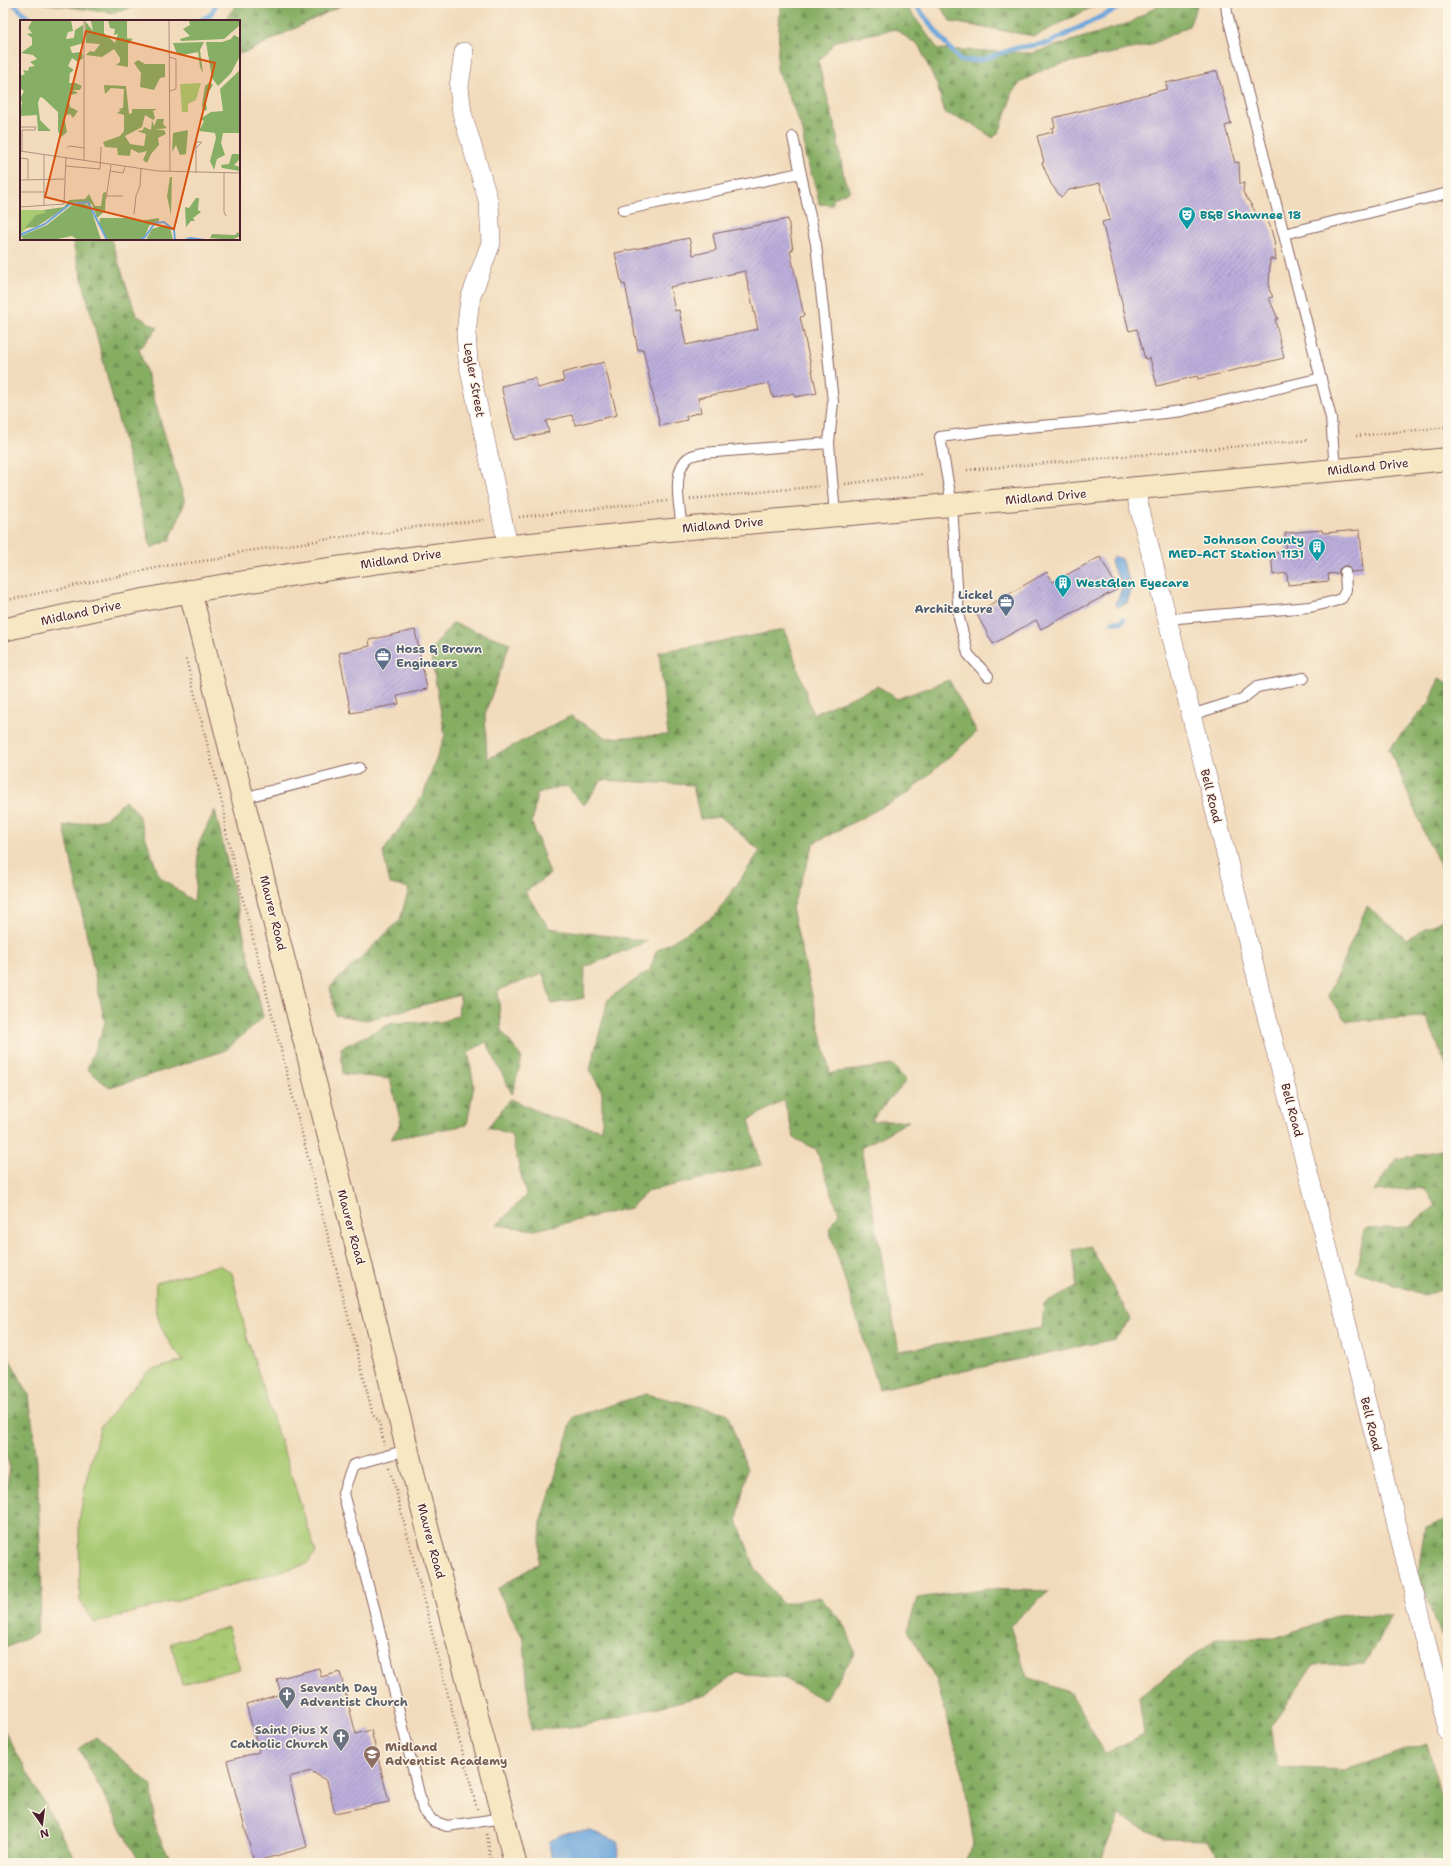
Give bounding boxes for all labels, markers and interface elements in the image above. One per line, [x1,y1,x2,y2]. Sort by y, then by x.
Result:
inset map [20,20,240,240]
theatre icon: B&B Shawnee 18 [1177,205,1197,230]
place label: B&B Shawnee 18 [1200,207,1301,223]
street label: Legler Street [460,341,488,419]
street label: Midland Drive [1326,455,1410,479]
street label: Midland Drive [1005,485,1088,509]
street label: Midland Drive [682,513,765,537]
place label: Johnson County MED-ACT Station 1131 [1168,532,1304,562]
building icon: Johnson County MED-ACT Station 1131 [1307,537,1327,562]
street label: Midland Drive [359,545,443,573]
building icon: WestGlen Eyecare [1053,573,1073,598]
place label: WestGlen Eyecare [1076,575,1189,591]
place label: Lickel Architecture [914,587,993,617]
office icon: Lickel Architecture [996,592,1016,617]
street label: Midland Drive [39,597,123,629]
place label: Hoss & Brown Engineers [396,641,482,671]
office icon: Hoss & Brown Engineers [373,646,393,671]
street label: Bell Road [1197,767,1226,825]
street label: Maurer Road [256,874,290,953]
street label: Bell Road [1277,1081,1307,1139]
street label: Maurer Road [333,1188,369,1267]
street label: Bell Road [1357,1395,1386,1453]
street label: Maurer Road [413,1502,449,1581]
place label: Seventh Day Adventist Church [300,1680,408,1710]
church icon: Seventh Day Adventist Church [277,1685,297,1710]
place label: Saint Pius X Catholic Church [230,1722,328,1752]
church icon: Saint Pius X Catholic Church [331,1727,351,1752]
place label: Midland Adventist Academy [385,1739,507,1769]
school or university icon: Midland Adventist Academy [362,1744,382,1769]
north arrow [22,1804,62,1844]
text: N [38,1825,50,1842]

